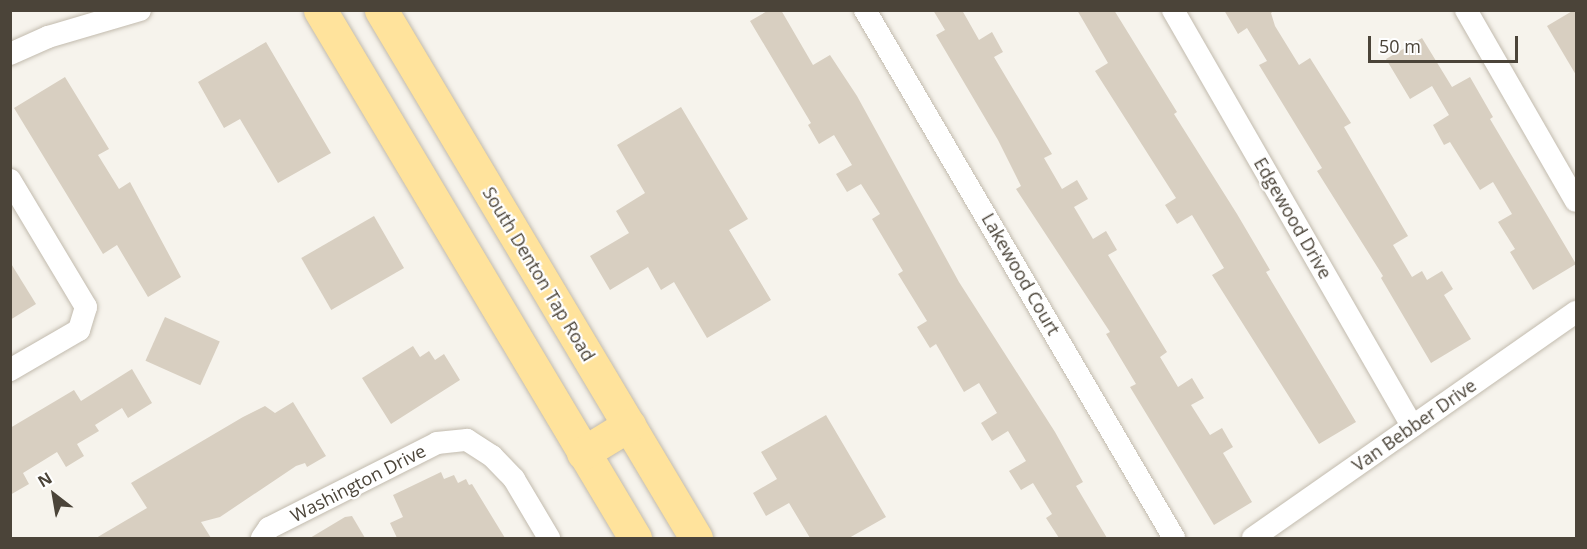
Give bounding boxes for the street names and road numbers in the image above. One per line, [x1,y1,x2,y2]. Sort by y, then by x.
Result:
street label: Edgewood Drive [1250,154,1336,282]
street label: South Denton Tap Road [478,183,600,365]
street label: Lakewood Court [977,209,1065,339]
street label: Van Bebber Drive [1348,374,1480,476]
street label: Washington Drive [287,440,429,526]

